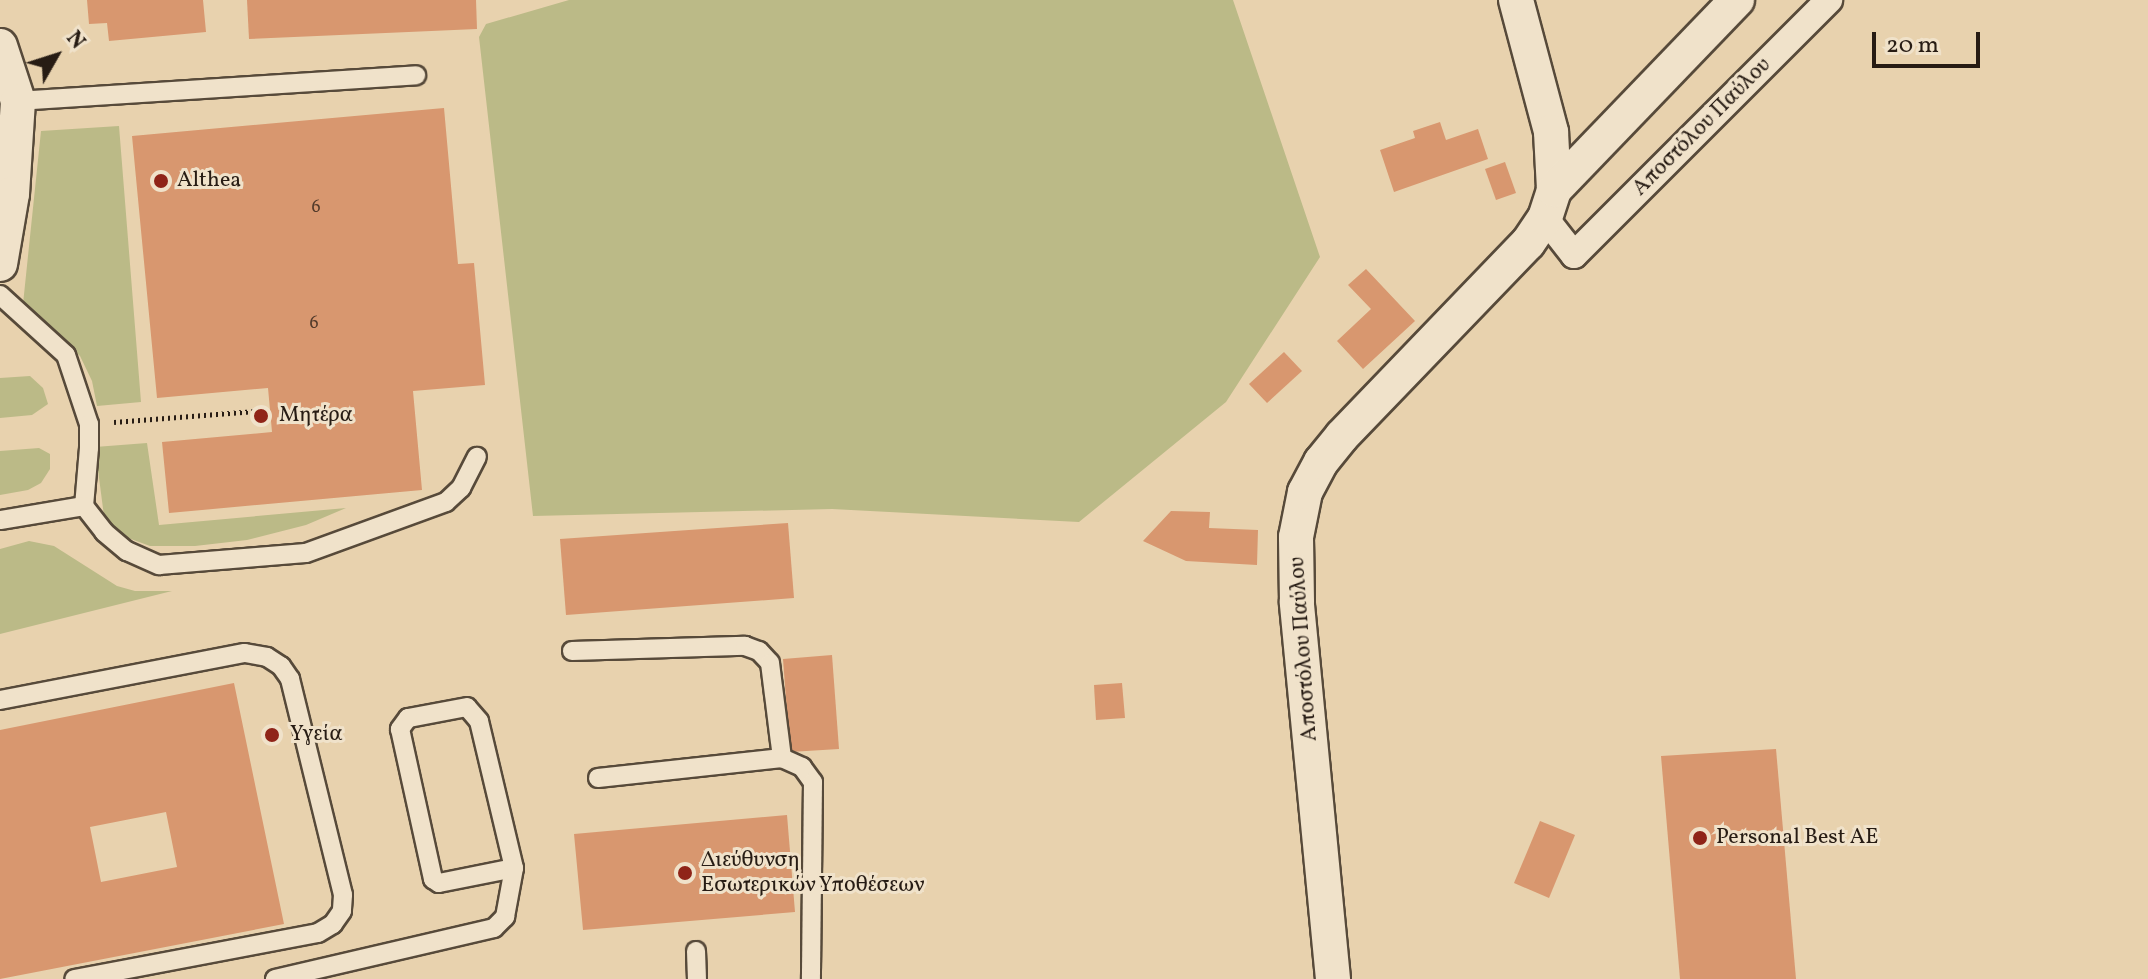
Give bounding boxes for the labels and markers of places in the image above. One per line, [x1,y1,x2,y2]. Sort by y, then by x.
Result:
place label: Althea [177,168,241,194]
marker: Althea [152,172,170,190]
place label: Μητέρα [279,403,353,429]
marker: Μητέρα [250,405,272,427]
place label: Υγεία [290,722,343,748]
marker: Υγεία [261,724,283,746]
place label: Personal Best AE [1716,825,1879,851]
marker: Personal Best AE [1691,829,1709,847]
place label: Διεύθυνση Εσωτερικών Υποθέσεων [701,847,926,898]
marker: Διεύθυνση Εσωτερικών Υποθέσεων [676,864,694,882]

